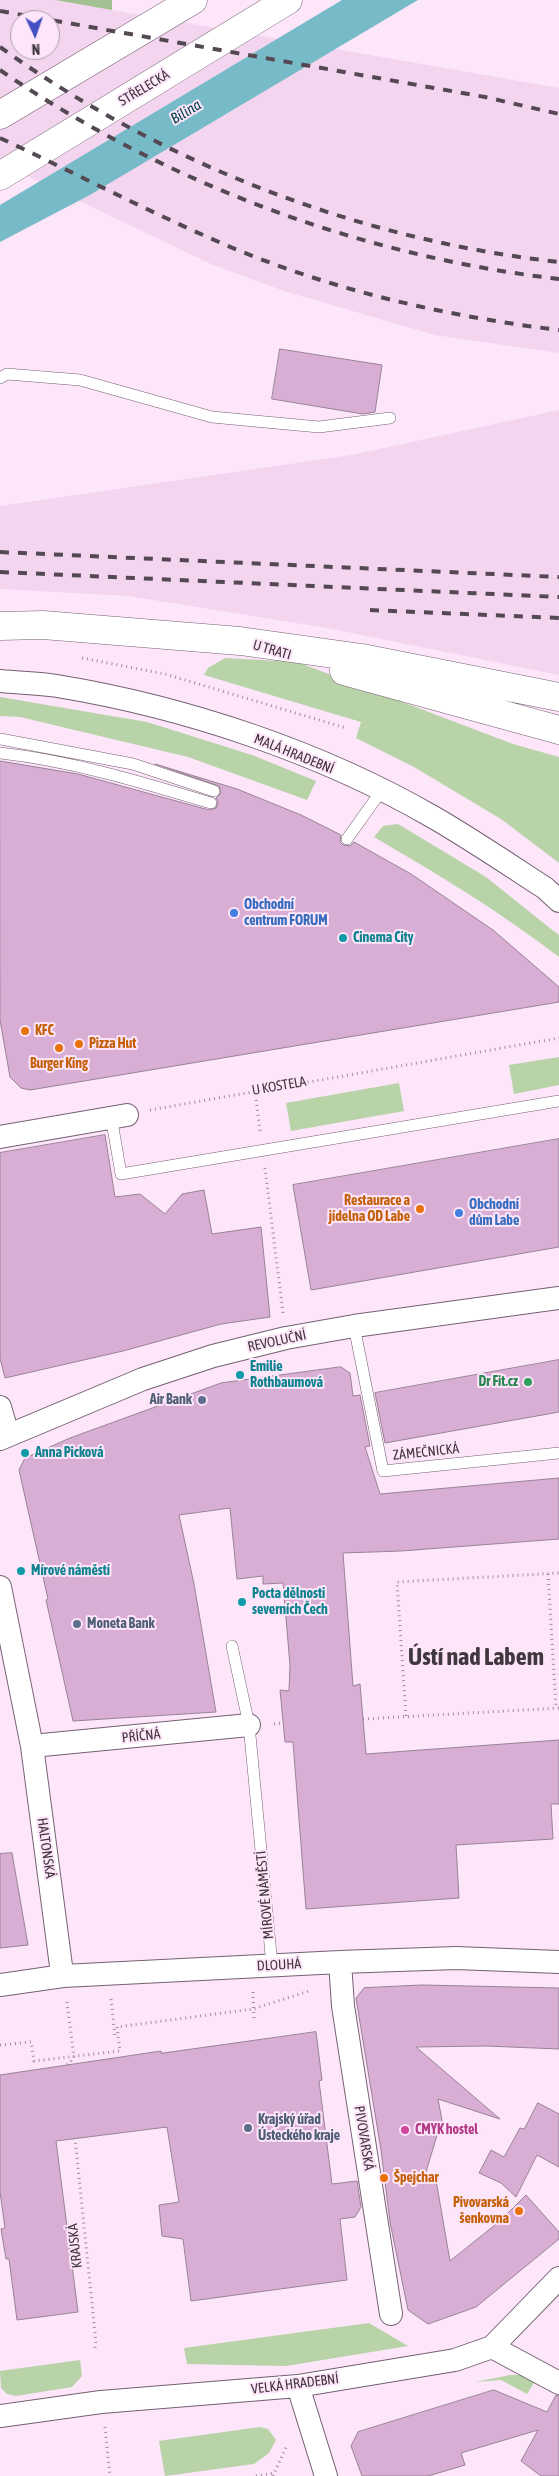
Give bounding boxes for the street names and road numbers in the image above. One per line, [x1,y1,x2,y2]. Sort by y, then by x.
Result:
street label: STŘELECKÁ [116,66,172,110]
street label: U TRATI [251,637,293,663]
street label: MALÁ HRADEBNÍ [252,730,336,778]
street label: U KOSTELA [250,1073,308,1099]
street label: REVOLUČNÍ [246,1327,308,1355]
street label: ZÁMEČNICKÁ [392,1440,460,1464]
street label: PŘÍČNÁ [121,1726,161,1746]
street label: HALTONSKÁ [33,1817,59,1879]
street label: MÍROVÉ NÁMĚSTÍ [253,1850,277,1940]
street label: DLOUHÁ [256,1955,302,1975]
street label: PIVOVARSKÁ [351,2104,377,2172]
street label: KRAJSKÁ [64,2223,86,2269]
street label: VELKÁ HRADEBNÍ [250,2370,340,2398]

